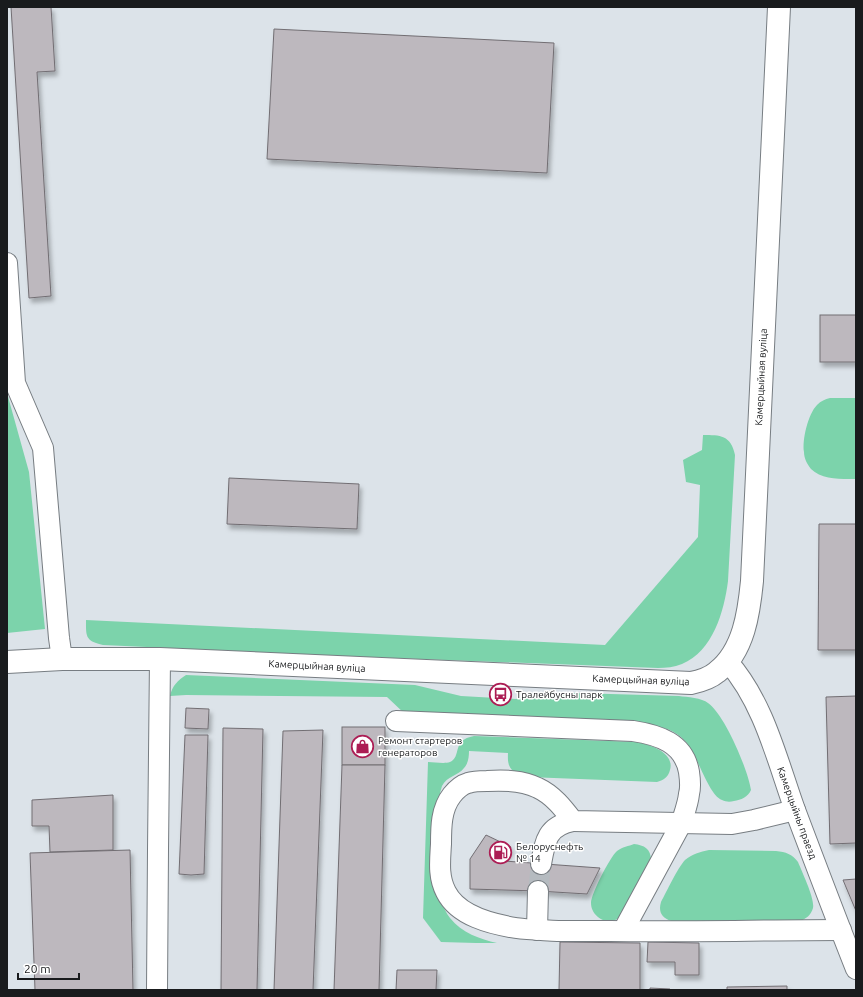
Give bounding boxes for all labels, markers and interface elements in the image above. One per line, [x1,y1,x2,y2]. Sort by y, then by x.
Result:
street label: Камерцыйная вуліца [753,328,769,426]
street label: Камерцыйная вуліца [268,658,366,674]
street label: Камерцыйная вуліца [592,673,690,687]
bus stop icon: Тралейбусны парк [488,681,514,707]
place label: Тралейбусны парк [516,689,602,700]
shop icon: Ремонт стартеров генераторов [350,733,376,759]
place label: Ремонт стартеров генераторов [378,735,462,758]
street label: Камерцыйны праезд [775,765,819,861]
fuel station icon: Белоруснефть № 14 [487,839,513,865]
place label: Белоруснефть № 14 [516,841,583,864]
scale bar [18,955,79,981]
text: 20 m [24,962,51,975]

